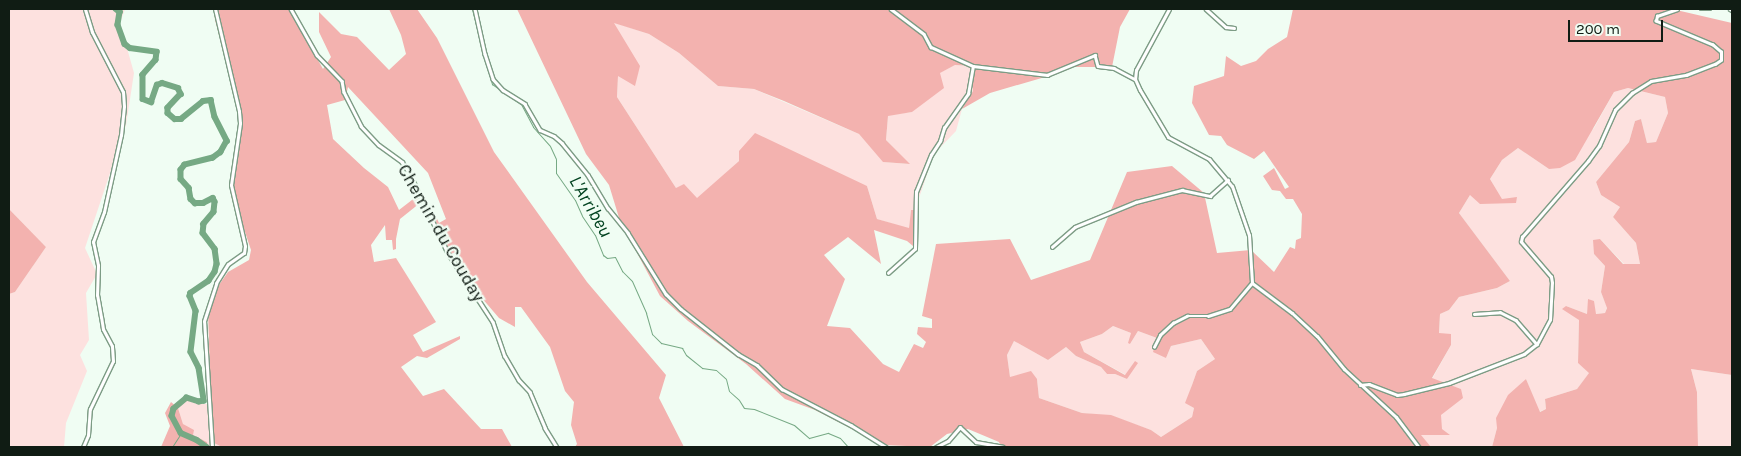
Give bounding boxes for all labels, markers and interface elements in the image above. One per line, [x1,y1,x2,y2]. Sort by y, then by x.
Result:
scale bar [1571,10,1666,42]
text: 200 m [1576,20,1620,38]
street label: Chemin du Couday [393,160,489,306]
water label: L'Arribeu [563,172,617,242]

